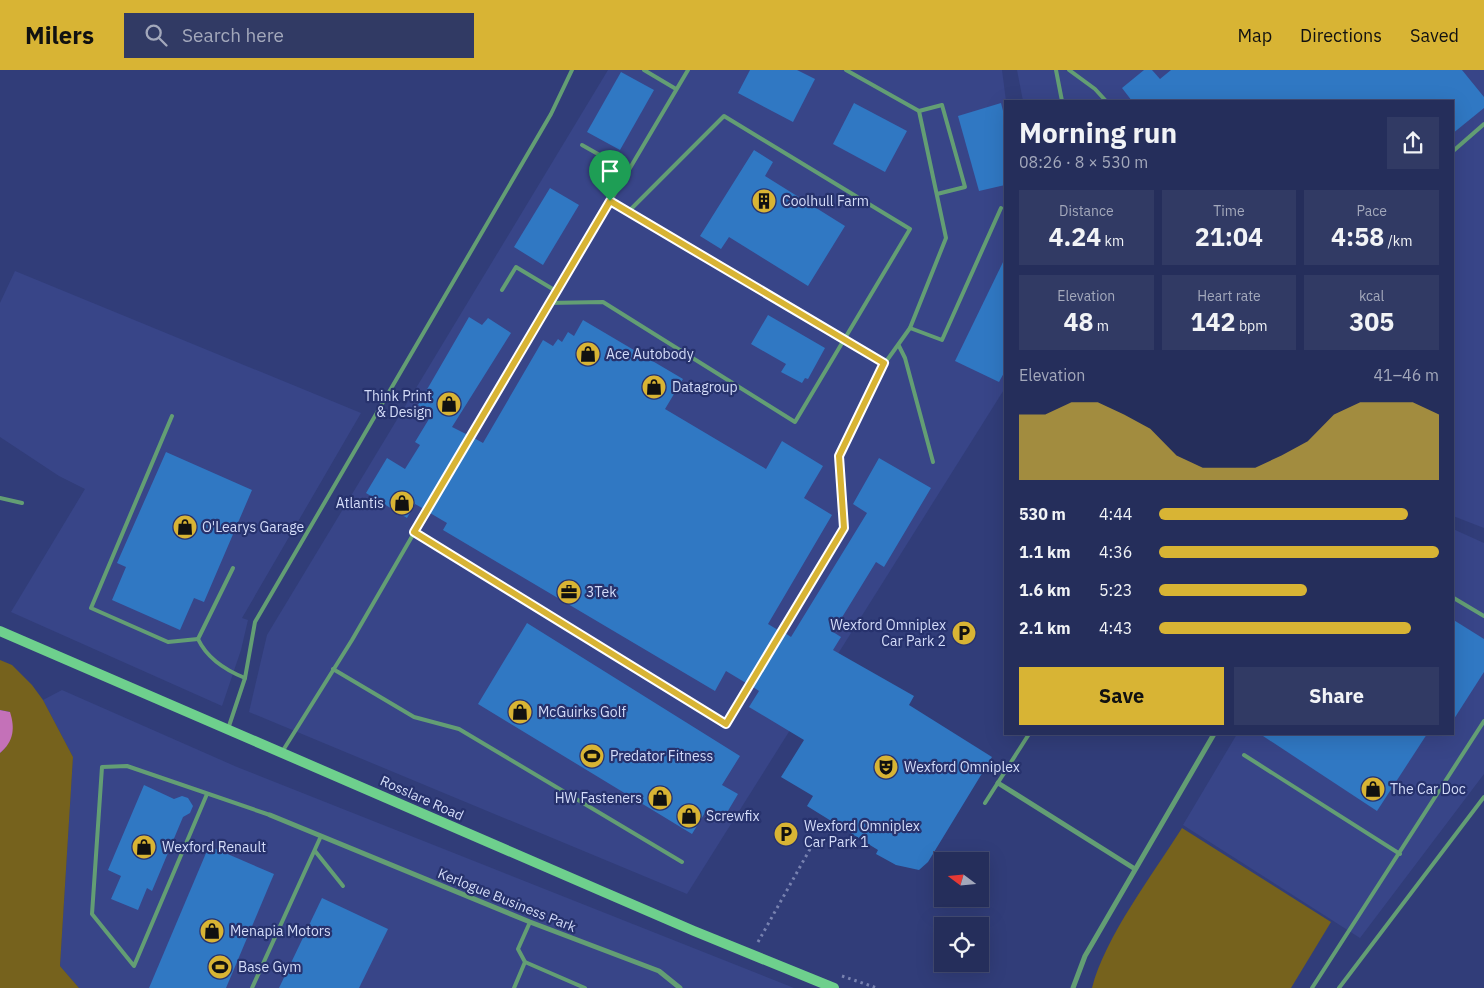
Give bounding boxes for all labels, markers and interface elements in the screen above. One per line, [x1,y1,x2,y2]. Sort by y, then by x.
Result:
search box [124,13,474,58]
text: Milers [25,19,94,51]
icon: search [142,21,170,49]
text: Search here [182,23,284,47]
text: Map [1237,24,1272,47]
text: Directions [1300,24,1382,47]
text: Saved [1410,24,1459,47]
text: Morning run [1019,114,1177,151]
button: share [1387,117,1439,169]
pin [589,150,631,201]
text: 08:26 · 8 × 530 m [1019,152,1148,172]
icon: arrive [596,157,624,185]
building icon: Coolhull Farm [751,188,777,214]
place label: Coolhull Farm [782,192,869,210]
text: Distance [1059,202,1114,220]
text: Time [1213,202,1245,220]
text: Pace [1356,202,1387,220]
text: 4.24 [1048,220,1101,253]
text: 21:04 [1195,220,1263,253]
text: 4:58 [1331,220,1384,253]
text: km [1101,232,1124,250]
text: /km [1384,232,1412,250]
text: Elevation [1057,287,1115,305]
text: Heart rate [1197,287,1261,305]
text: kcal [1359,287,1384,305]
text: 48 [1064,305,1094,338]
text: 142 [1191,305,1236,338]
text: 305 [1349,305,1394,338]
text: m [1094,317,1109,335]
text: bpm [1236,317,1267,335]
shop icon: Ace Autobody [575,341,601,367]
place label: Ace Autobody [606,345,694,363]
text: Elevation [1019,365,1085,385]
text: 41–46 m [1373,365,1439,385]
shop icon: Datagroup [641,374,667,400]
place label: Datagroup [672,378,738,396]
place label: Think Print & Design [364,387,432,421]
shop icon: Think Print & Design [436,391,462,417]
shop icon: Atlantis [389,490,415,516]
place label: Atlantis [336,494,384,512]
text: 530 m [1019,504,1066,524]
text: 4:44 [1099,504,1132,524]
shop icon: O'Learys Garage [172,514,198,540]
place label: O'Learys Garage [202,518,305,536]
text: 1.1 km [1019,542,1070,562]
text: 4:36 [1099,542,1132,562]
office icon: 3Tek [556,579,582,605]
text: 1.6 km [1019,580,1070,600]
text: 5:23 [1099,580,1132,600]
place label: 3Tek [586,583,617,601]
place label: Wexford Omniplex Car Park 2 [830,616,946,650]
text: 2.1 km [1019,618,1070,638]
text: 4:43 [1099,618,1132,638]
parking icon: Wexford Omniplex Car Park 2 [951,620,977,646]
button: Save [1019,667,1224,725]
button: Share [1234,667,1439,725]
shop icon: McGuirks Golf [507,699,533,725]
place label: McGuirks Golf [538,703,626,721]
sports icon: Predator Fitness [579,743,605,769]
place label: Predator Fitness [610,747,713,765]
theatre icon: Wexford Omniplex [873,754,899,780]
place label: Wexford Omniplex [904,758,1020,776]
street label: Rosslare Road [377,772,467,824]
shop icon: The Car Doc [1360,776,1386,802]
place label: The Car Doc [1390,780,1466,798]
shop icon: HW Fasteners [647,785,673,811]
place label: HW Fasteners [555,789,642,807]
shop icon: Screwfix [676,803,702,829]
place label: Screwfix [706,807,760,825]
place label: Wexford Omniplex Car Park 1 [804,817,920,851]
parking icon: Wexford Omniplex Car Park 1 [773,821,799,847]
shop icon: Wexford Renault [131,834,157,860]
place label: Wexford Renault [162,838,266,856]
north arrow [934,852,989,908]
map controls [934,852,989,972]
street label: Kerlogue Business Park [435,864,579,936]
button: locate [934,917,989,972]
shop icon: Menapia Motors [199,918,225,944]
place label: Menapia Motors [230,922,331,940]
sports icon: Base Gym [207,954,233,980]
place label: Base Gym [238,958,301,976]

